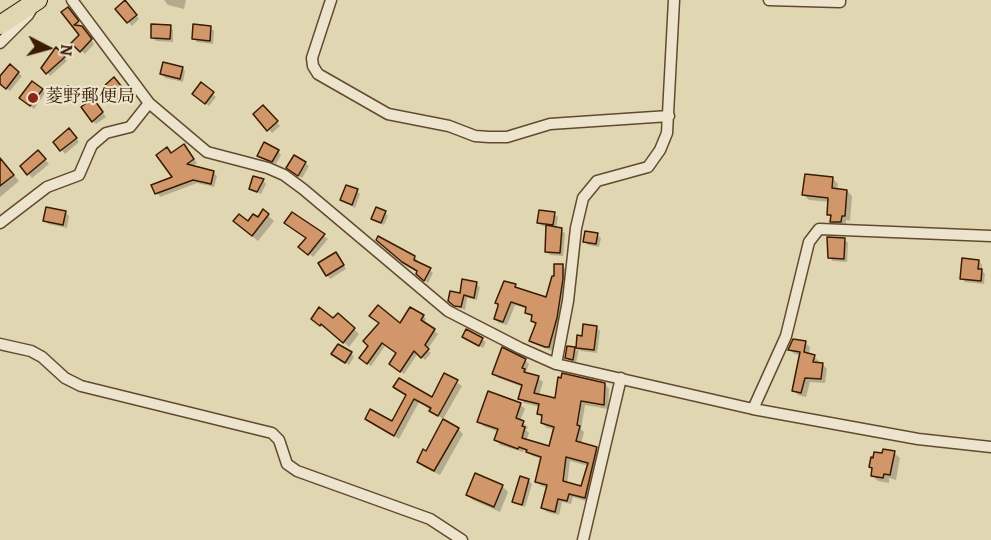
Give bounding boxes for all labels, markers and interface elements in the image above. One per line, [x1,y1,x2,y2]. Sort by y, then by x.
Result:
north arrow [18,18,78,78]
text: N [54,43,77,57]
place label: 菱野郵便局 [45,87,135,109]
marker: 菱野郵便局 [26,91,40,105]

